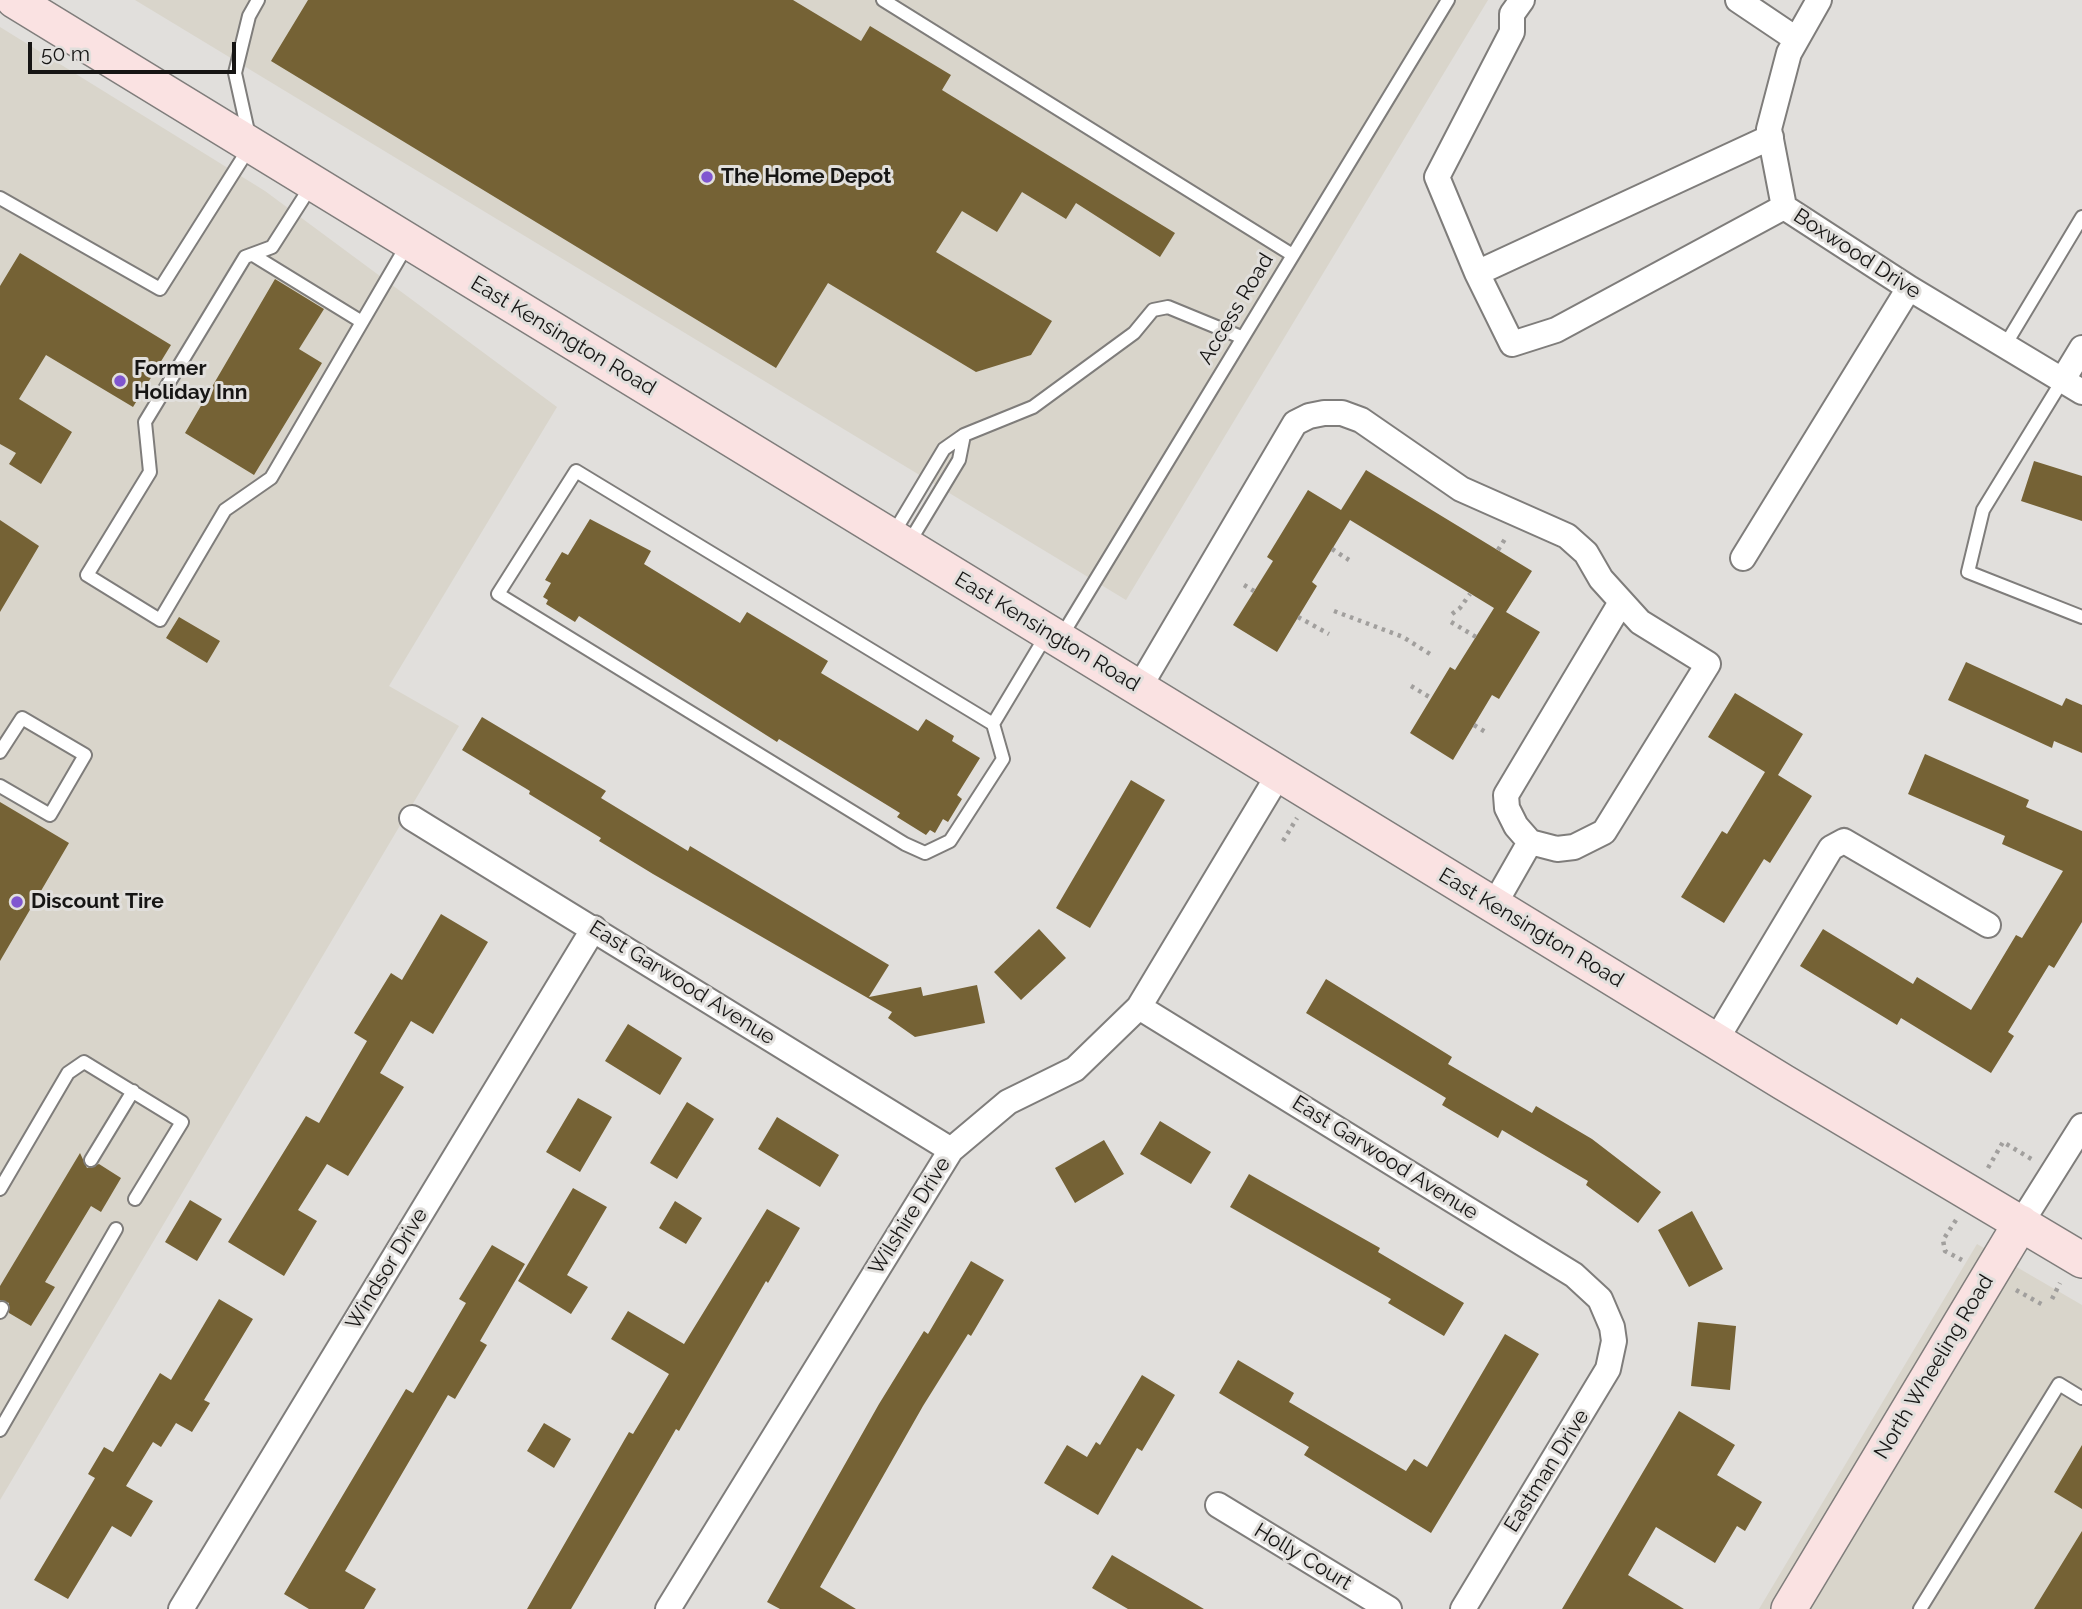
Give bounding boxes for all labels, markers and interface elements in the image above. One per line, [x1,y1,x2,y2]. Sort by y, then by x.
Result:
scale bar [32,28,240,72]
text: 50 m [41,41,90,66]
place label: The Home Depot [721,164,891,190]
marker: The Home Depot [699,169,715,185]
street label: Boxwood Drive [1789,203,1925,305]
street label: Access Road [1193,249,1279,369]
street label: East Kensington Road [466,271,660,401]
place label: Former Holiday Inn [134,356,247,406]
marker: Former Holiday Inn [112,373,128,389]
street label: East Kensington Road [950,567,1144,697]
street label: East Kensington Road [1434,863,1628,993]
place label: Discount Tire [31,889,164,915]
marker: Discount Tire [9,894,25,910]
street label: East Garwood Avenue [584,916,780,1050]
street label: East Garwood Avenue [1287,1091,1483,1225]
street label: Wilshire Drive [864,1152,956,1280]
street label: Windsor Drive [341,1204,433,1334]
street label: North Wheeling Road [1869,1270,1999,1464]
street label: Eastman Drive [1499,1405,1595,1537]
street label: Holly Court [1250,1518,1356,1596]

